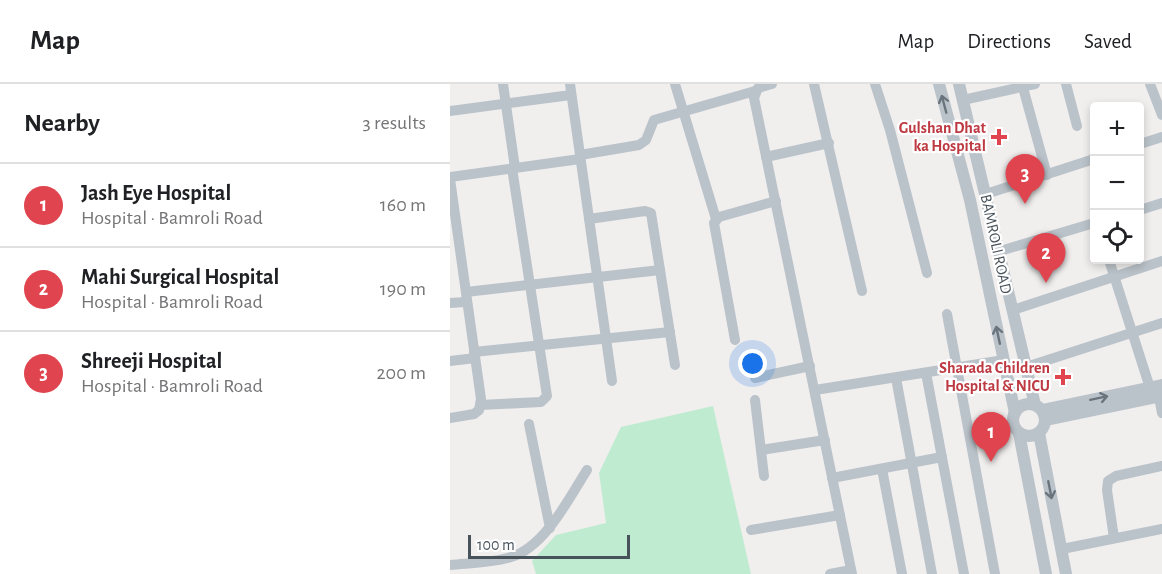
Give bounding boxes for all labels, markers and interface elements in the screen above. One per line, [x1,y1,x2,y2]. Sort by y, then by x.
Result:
text: Map [30,27,80,55]
text: Map [898,31,934,52]
text: Directions [967,31,1051,52]
text: Saved [1084,31,1132,52]
one-way arrow [938,95,949,114]
map controls [1090,102,1144,264]
button: + [1090,102,1144,156]
text: Nearby [24,110,100,136]
text: 3 results [362,113,426,133]
place label: Gulshan Dhat ka Hospital [899,120,987,154]
marker: Gulshan Dhat ka Hospital [990,128,1008,146]
pin: 3 [1006,154,1044,204]
button: − [1090,156,1144,210]
text: Jash Eye Hospital [81,182,231,204]
street label: BAMROLI ROAD [978,193,1014,295]
text: 1 [40,195,47,215]
text: 160 m [380,195,426,215]
text: Hospital · Bamroli Road [81,208,263,228]
button: locate [1090,210,1144,264]
pin: 2 [1026,234,1066,283]
text: Mahi Surgical Hospital [81,266,279,288]
text: 2 [39,279,48,299]
text: 190 m [380,279,426,299]
text: Hospital · Bamroli Road [81,292,263,312]
one-way arrow [992,326,1004,345]
your location [738,349,767,378]
text: Shreeji Hospital [81,350,222,372]
place label: Sharada Children Hospital & NICU [939,360,1050,394]
text: 3 [39,363,48,383]
text: 200 m [376,363,426,383]
marker: Sharada Children Hospital & NICU [1054,368,1072,386]
text: Hospital · Bamroli Road [81,376,263,396]
one-way arrow [1089,392,1108,404]
pin: 1 [972,412,1010,462]
one-way arrow [1045,480,1056,499]
scale bar [468,532,630,560]
text: 100 m [477,537,515,553]

